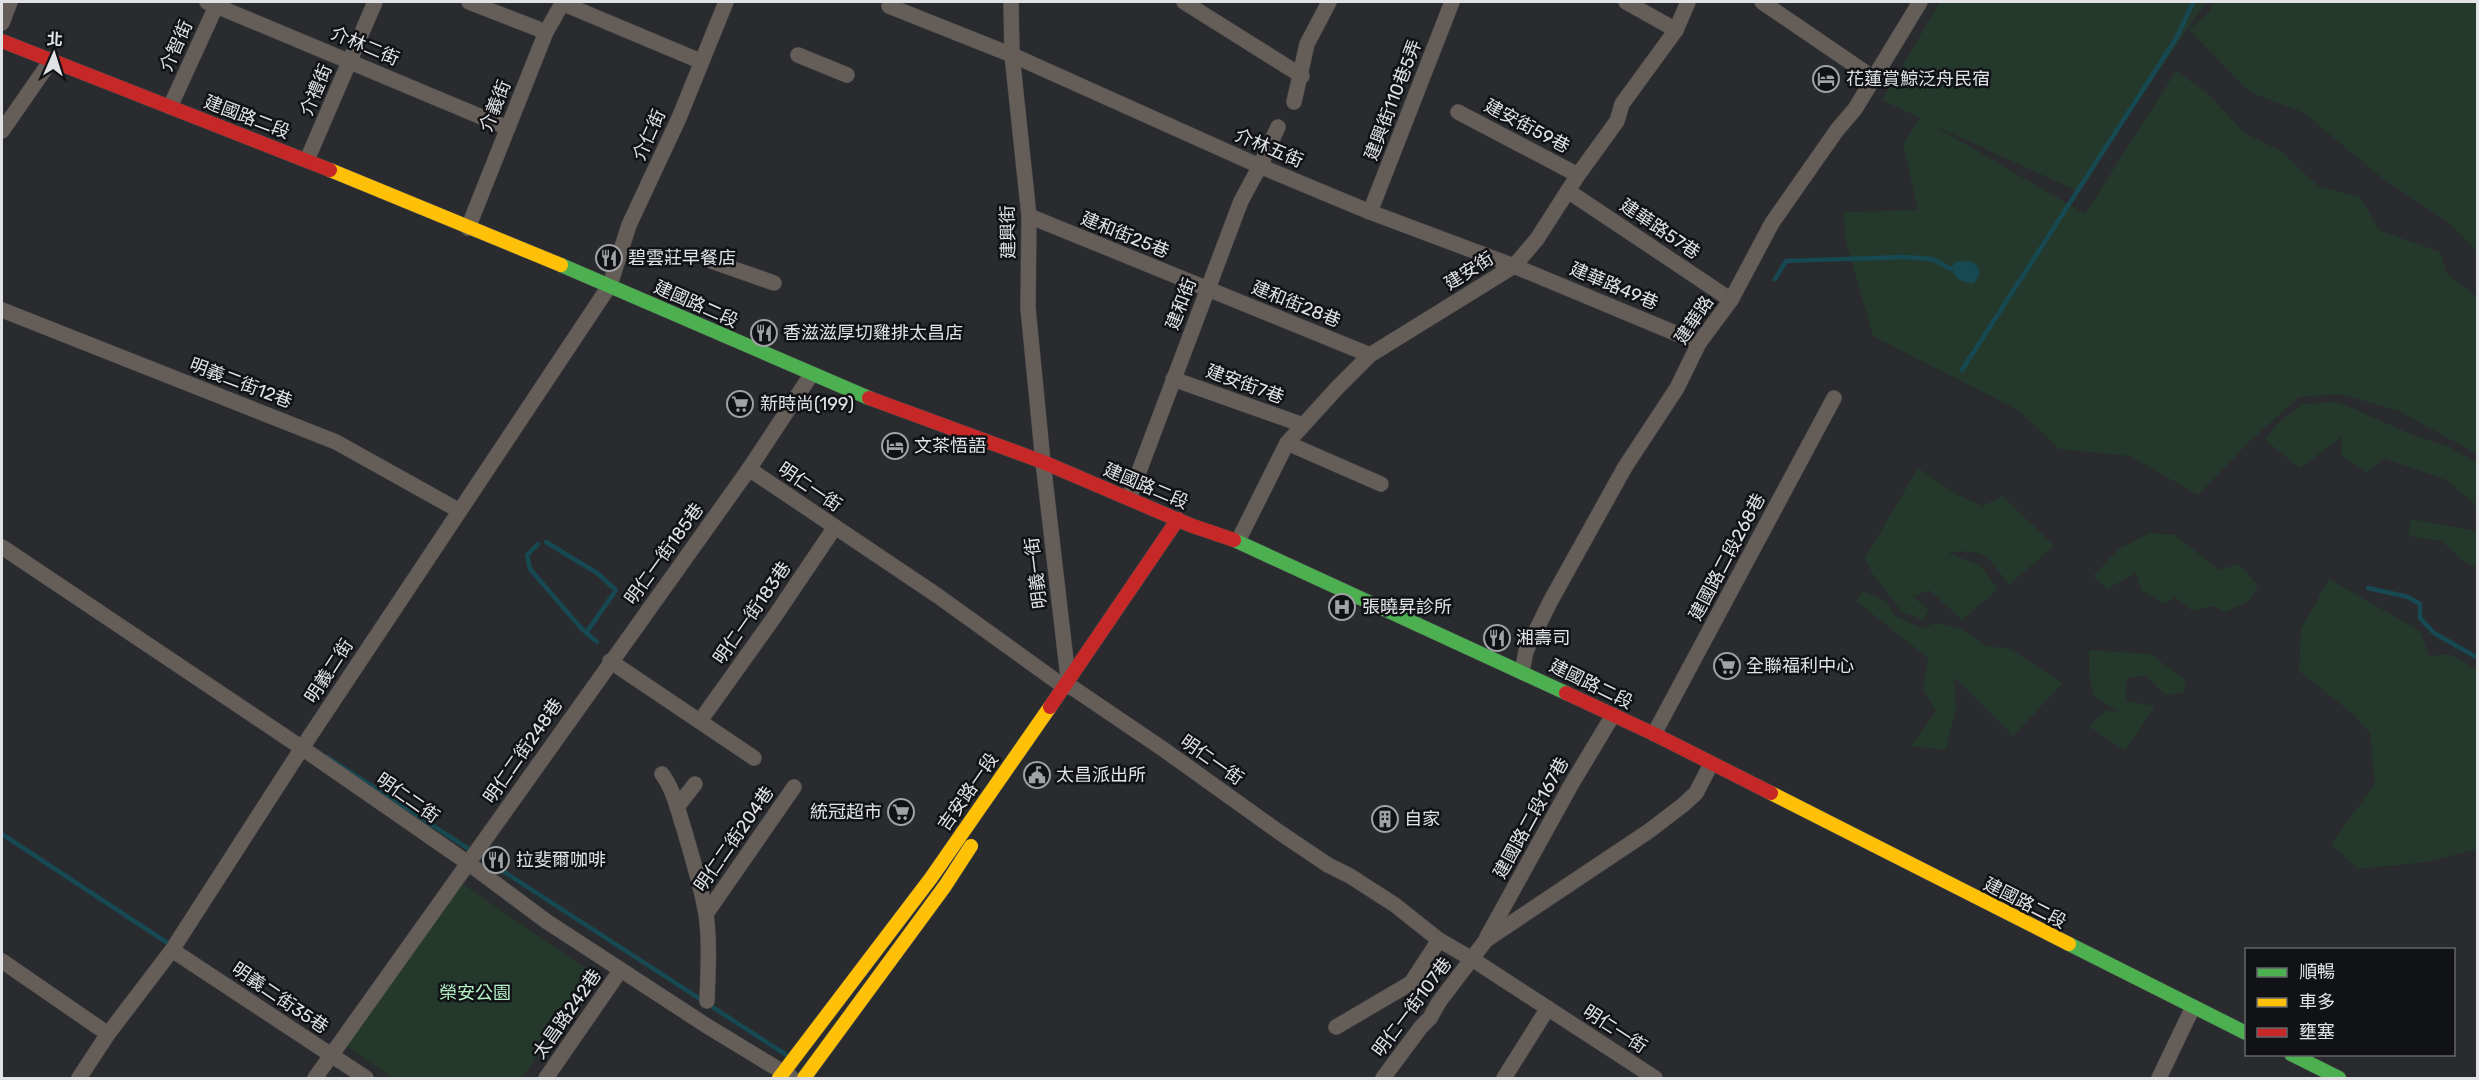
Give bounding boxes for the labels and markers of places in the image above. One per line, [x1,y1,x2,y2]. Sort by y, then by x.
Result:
hotel icon: 花蓮賞鯨泛舟民宿 [1811,64,1841,94]
place label: 花蓮賞鯨泛舟民宿 [1846,68,1990,90]
restaurant icon: 碧雲莊早餐店 [594,243,624,273]
place label: 碧雲莊早餐店 [628,247,736,269]
restaurant icon: 香滋滋厚切雞排太昌店 [749,318,779,348]
place label: 香滋滋厚切雞排太昌店 [783,322,963,344]
supermarket icon: 新時尚(199) [725,389,755,419]
place label: 新時尚(199) [760,393,854,415]
hotel icon: 文茶悟語 [880,431,910,461]
place label: 文茶悟語 [914,435,986,457]
hospital icon: 張曉昇診所 [1327,592,1357,622]
place label: 張曉昇診所 [1362,596,1452,618]
restaurant icon: 湘壽司 [1482,623,1512,653]
place label: 湘壽司 [1516,627,1570,649]
supermarket icon: 全聯福利中心 [1712,651,1742,681]
place label: 全聯福利中心 [1746,655,1854,677]
public building icon: 太昌派出所 [1022,760,1052,790]
place label: 太昌派出所 [1056,764,1146,786]
supermarket icon: 統冠超市 [886,797,916,827]
place label: 統冠超市 [810,801,882,823]
building icon: 自家 [1370,804,1400,834]
place label: 自家 [1404,808,1440,830]
restaurant icon: 拉斐爾咖啡 [481,845,511,875]
place label: 拉斐爾咖啡 [516,849,606,871]

